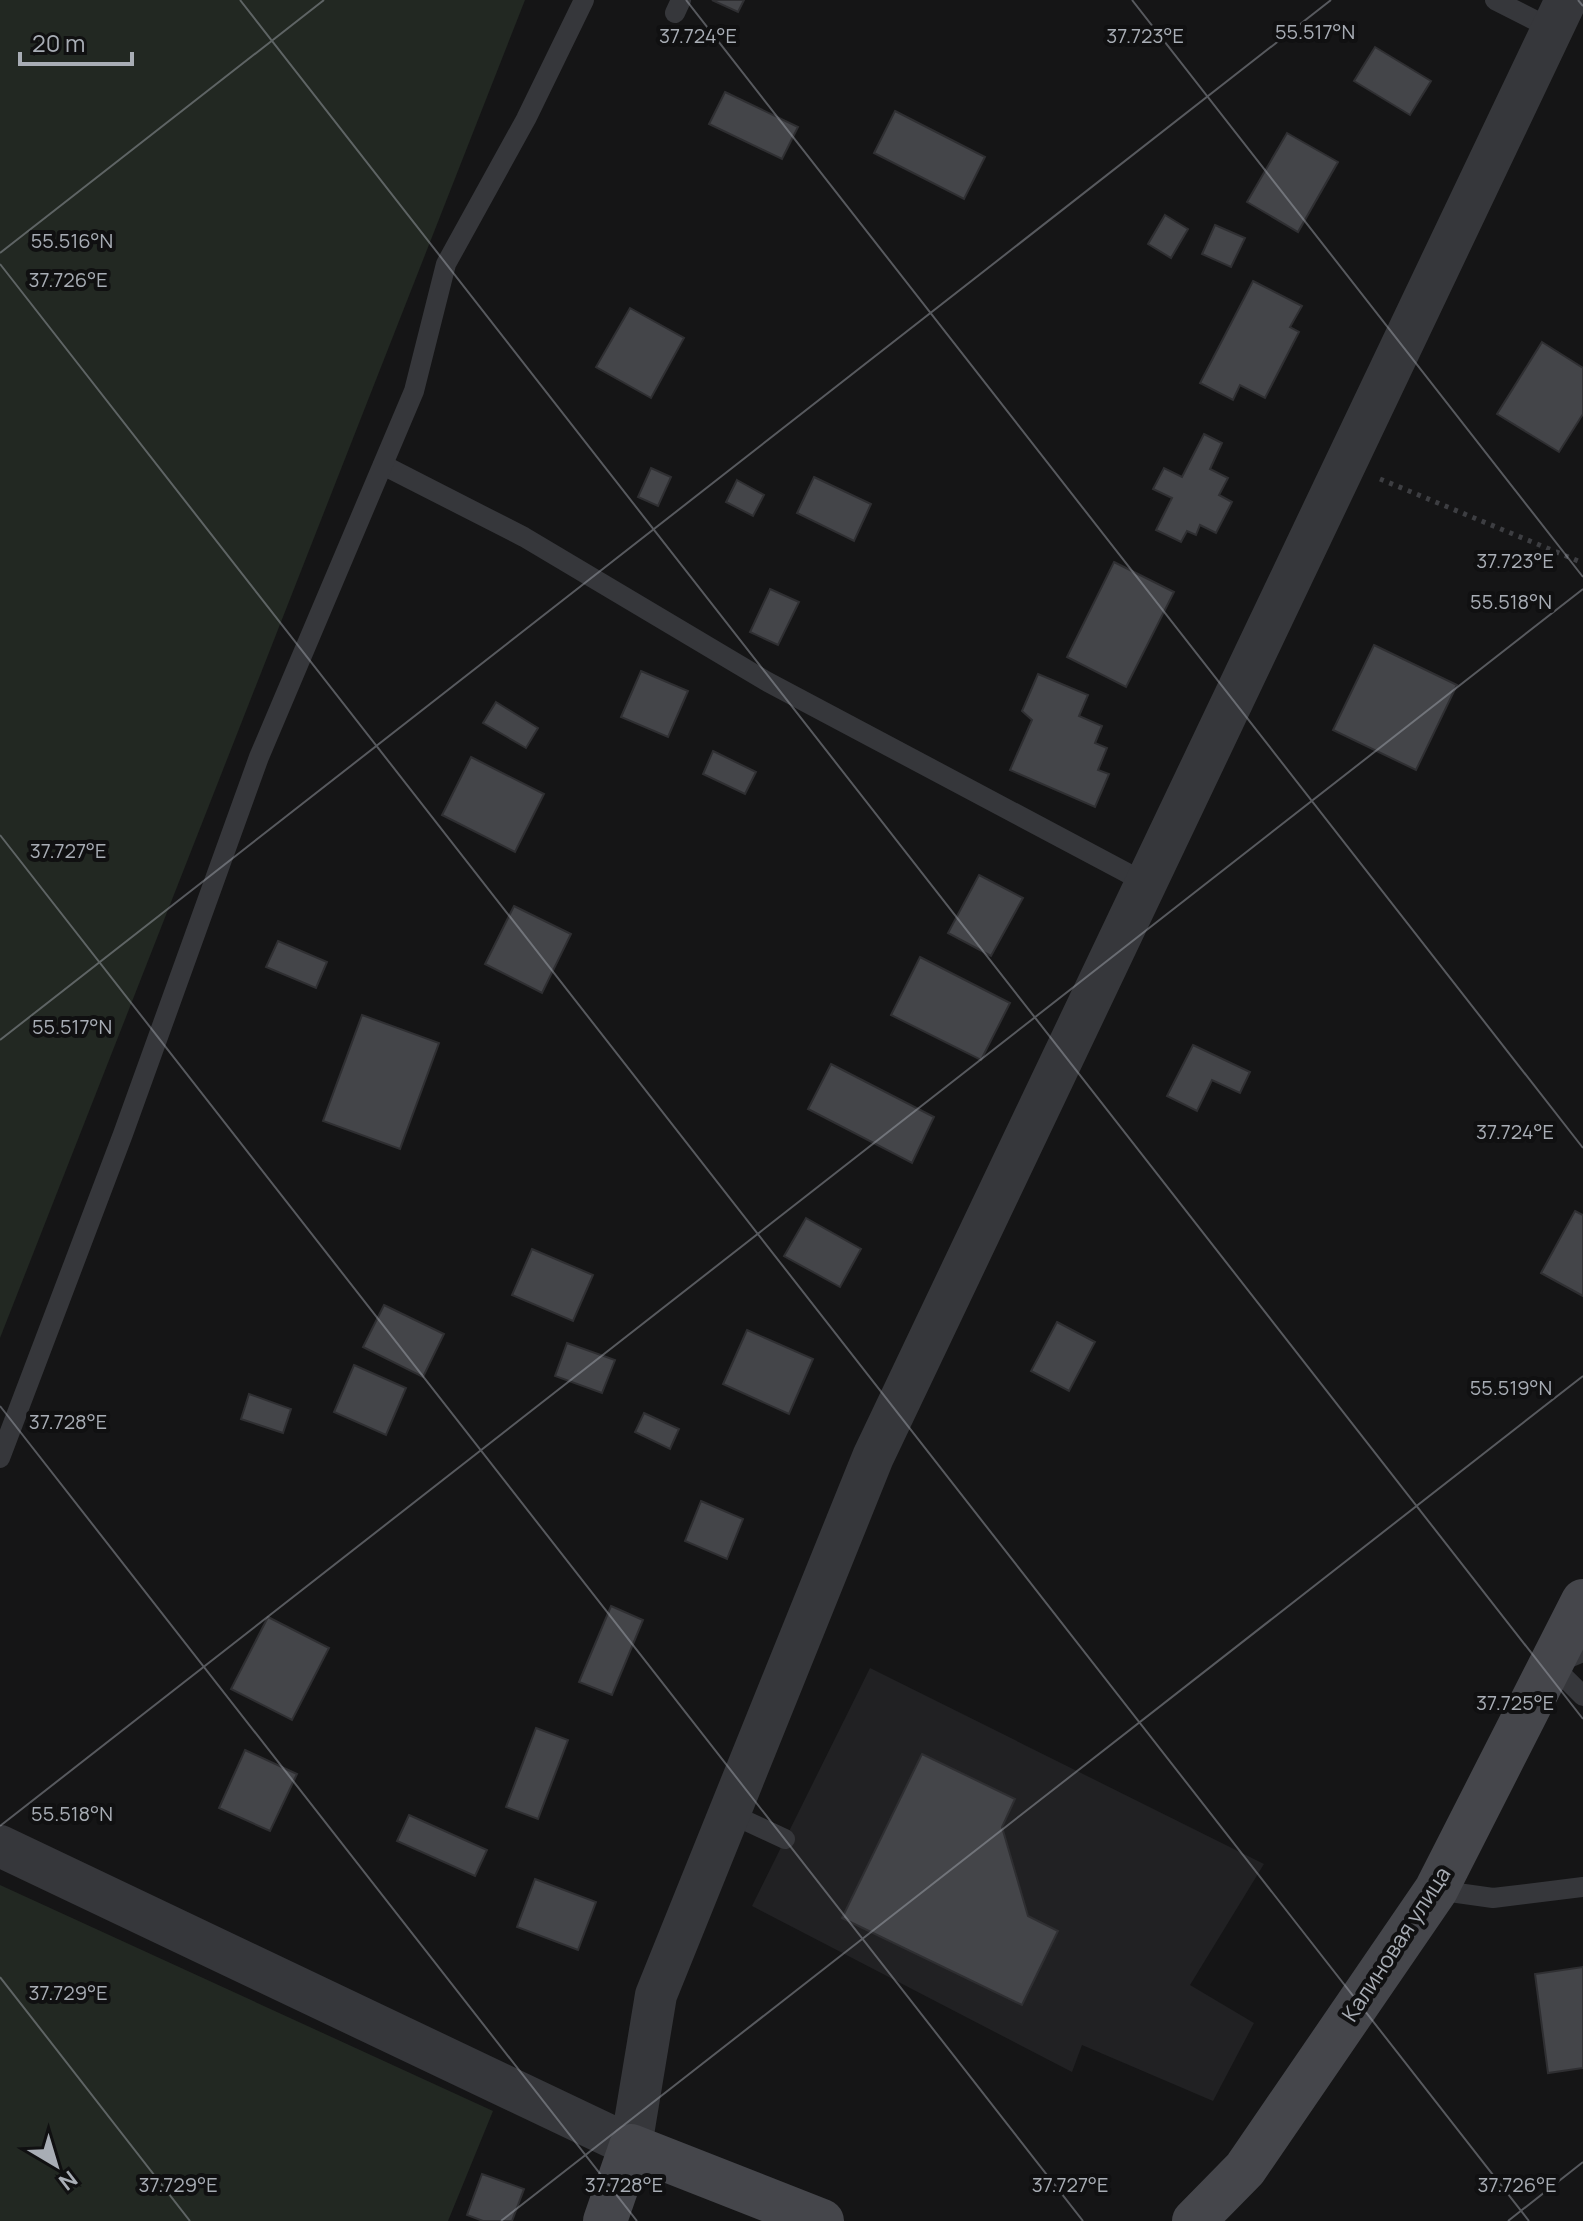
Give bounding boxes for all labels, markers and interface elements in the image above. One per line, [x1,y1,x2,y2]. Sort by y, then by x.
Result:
scale bar [20,16,132,66]
text: 55.517°N [1275,18,1355,45]
text: 37.724°E [659,22,737,49]
text: 37.723°E [1106,22,1184,49]
text: 20 m [32,26,85,59]
text: 55.516°N [31,227,113,254]
text: 37.726°E [28,266,108,293]
text: 37.723°E [1476,547,1554,574]
text: 55.518°N [1470,588,1552,615]
text: 37.727°E [30,837,106,864]
text: 55.517°N [32,1013,112,1040]
text: 37.724°E [1476,1118,1554,1145]
text: 55.519°N [1470,1374,1552,1401]
text: 37.728°E [29,1408,107,1435]
text: 37.725°E [1476,1689,1554,1716]
text: 55.518°N [31,1800,113,1827]
street label: Калиновая улица [1335,1861,1457,2027]
text: 37.729°E [28,1979,108,2006]
north arrow [16,2125,96,2205]
text: N [53,2164,84,2197]
text: 37.729°E [138,2171,218,2198]
text: 37.728°E [585,2171,663,2198]
text: 37.727°E [1032,2171,1108,2198]
text: 37.726°E [1477,2171,1557,2198]

